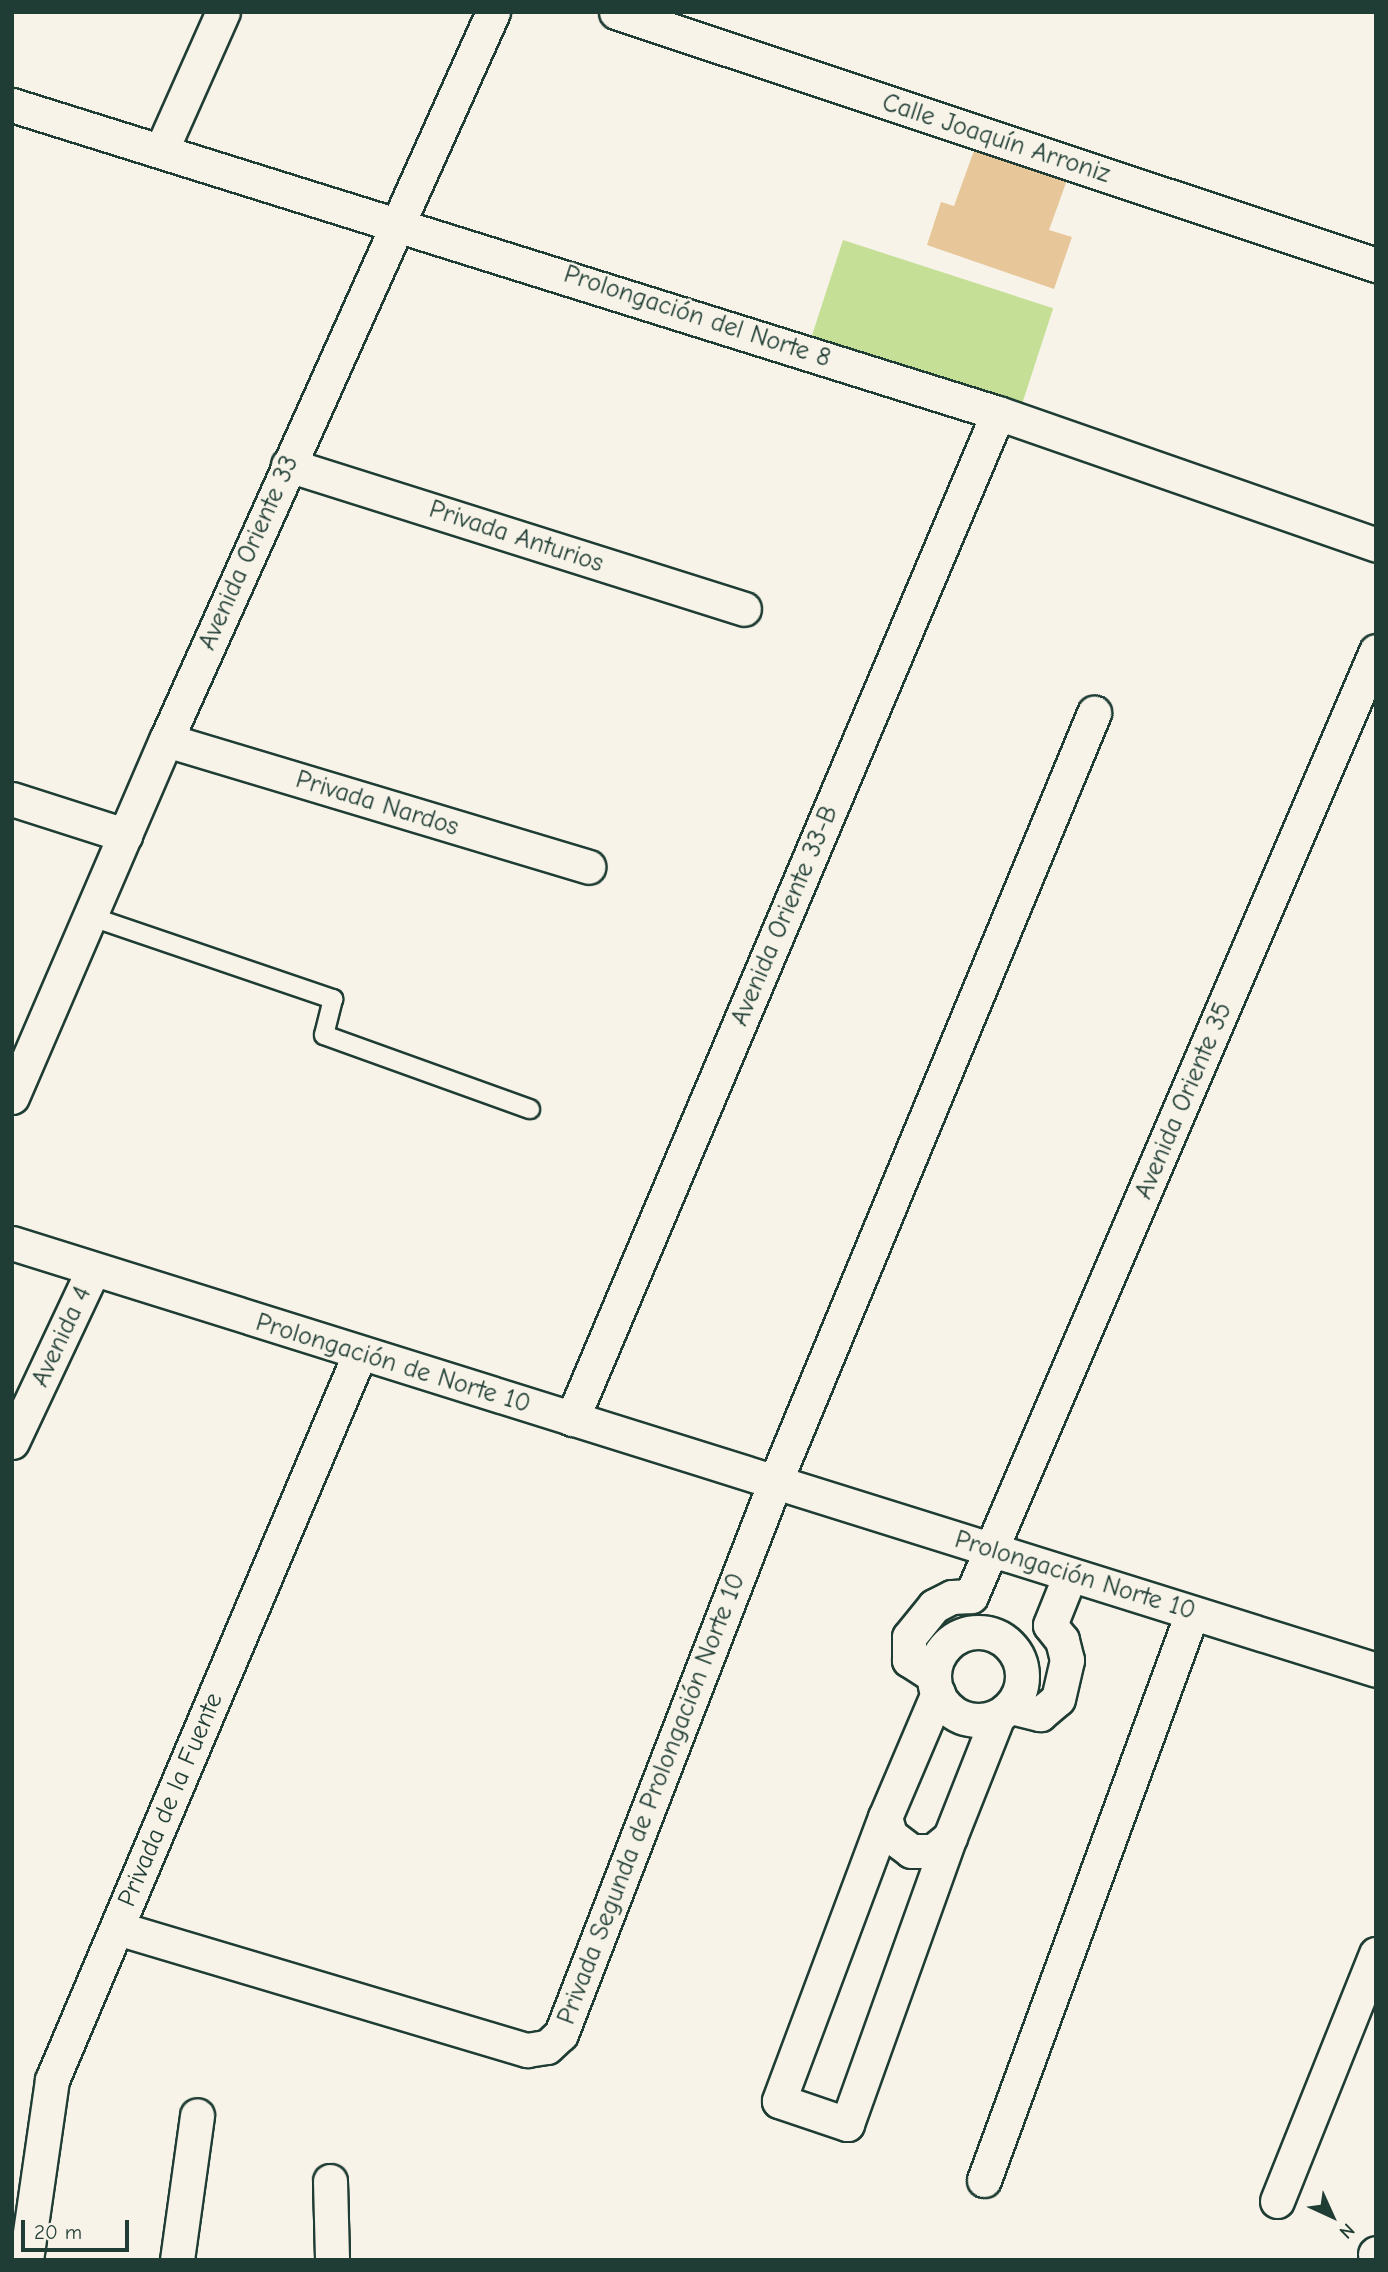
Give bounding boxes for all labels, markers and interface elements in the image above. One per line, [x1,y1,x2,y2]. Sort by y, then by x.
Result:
street label: Calle Joaquín Arroniz [878,87,1114,191]
street label: Prolongación del Norte 8 [560,259,834,375]
street label: Avenida Oriente 33 [192,451,306,655]
street label: Privada Anturios [425,494,607,580]
street label: Privada Nardos [292,764,462,844]
street label: Avenida Oriente 33-B [724,801,846,1031]
street label: Avenida Oriente 35 [1128,998,1240,1204]
street label: Avenida 4 [25,1282,99,1392]
street label: Prolongación de Norte 10 [252,1307,534,1421]
street label: Prolongación Norte 10 [951,1525,1199,1627]
street label: Privada Segunda de Prolongación Norte 10 [551,1569,753,2029]
street label: Privada de la Fuente [112,1688,230,1912]
north arrow [1297,2181,1367,2251]
scale bar [24,2206,133,2250]
text: N [1335,2219,1359,2243]
text: 20 m [34,2220,82,2244]

